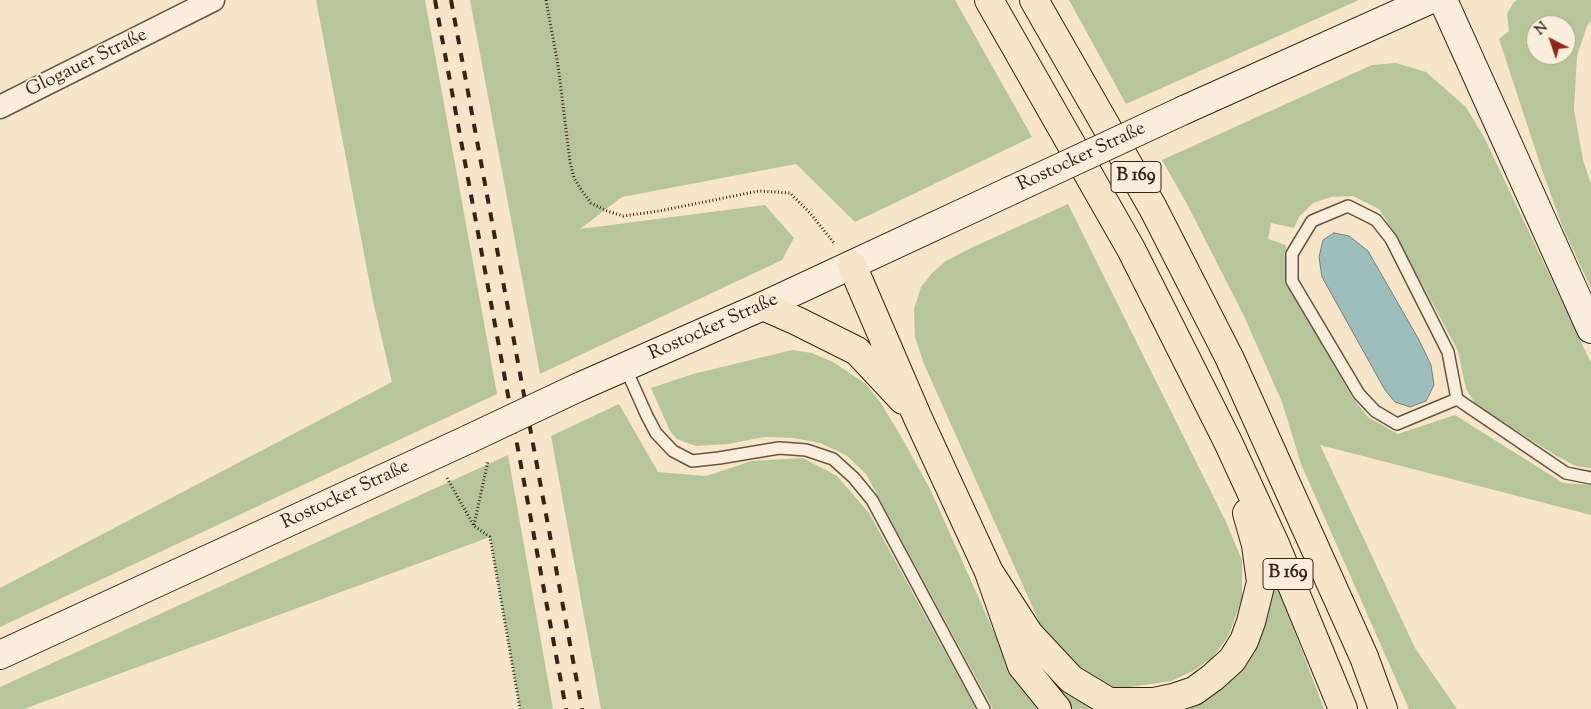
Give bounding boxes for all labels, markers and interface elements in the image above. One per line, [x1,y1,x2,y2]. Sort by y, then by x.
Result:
north arrow [1526,15,1576,65]
text: N [1531,18,1553,41]
street label: Glogauer Straße [23,25,151,103]
street label: Rostocker Straße [1014,118,1150,198]
road number: B 169 [1111,162,1161,192]
street label: Rostocker Straße [646,289,782,367]
street label: Rostocker Straße [278,456,414,536]
road number: B 169 [1263,558,1313,590]

